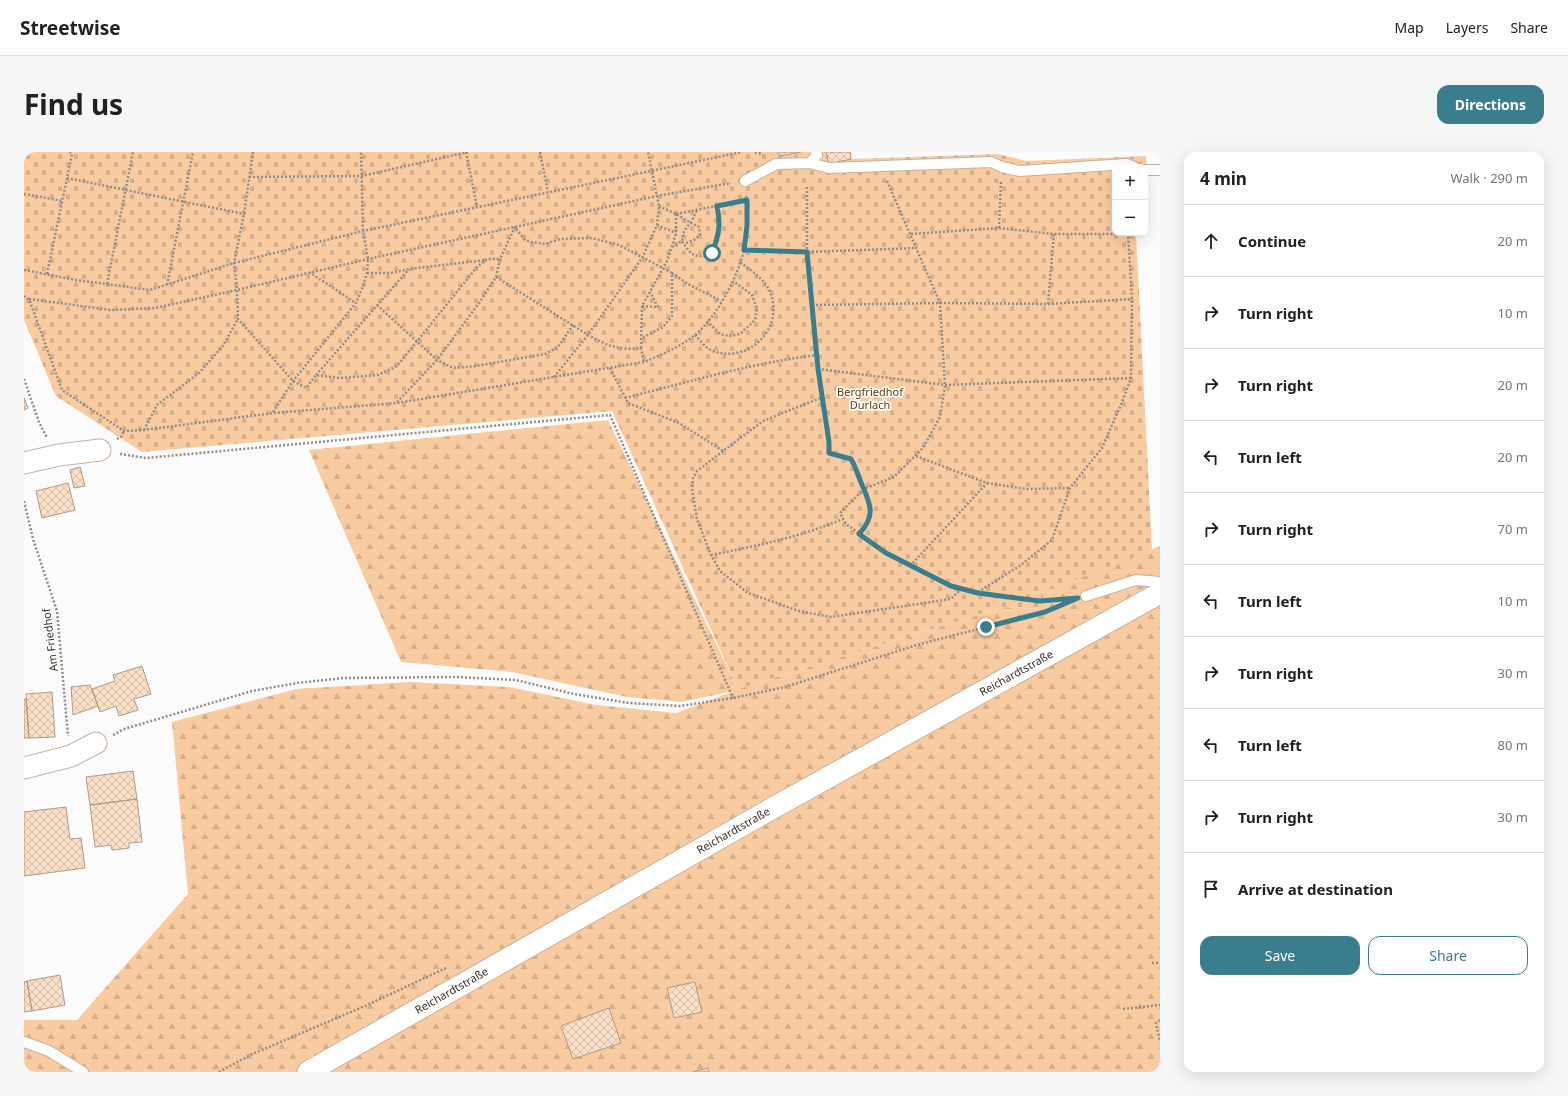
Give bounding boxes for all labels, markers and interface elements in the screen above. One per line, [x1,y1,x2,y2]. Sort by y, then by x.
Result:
text: Streetwise [20,15,121,41]
text: Map [1395,18,1424,37]
text: Layers [1446,18,1488,37]
text: Share [1510,18,1548,37]
text: Find us [24,85,123,123]
button: Directions [1437,85,1544,124]
map controls [1112,164,1148,236]
button: + [1112,164,1148,200]
text: 4 min [1200,167,1247,190]
text: Walk · 290 m [1450,169,1528,187]
button: − [1112,200,1148,236]
icon: ahead [1200,230,1222,252]
text: Continue [1238,231,1306,251]
text: 20 m [1498,232,1528,250]
route start [703,244,721,262]
icon: right [1200,302,1222,324]
text: Turn right [1238,303,1313,323]
text: 10 m [1498,304,1528,322]
icon: right [1200,374,1222,396]
text: Turn right [1238,375,1313,395]
text: 20 m [1498,376,1528,394]
park label: Bergfriedhof Durlach [837,384,904,412]
icon: left [1200,446,1222,468]
text: Turn left [1238,447,1302,467]
text: 20 m [1498,448,1528,466]
icon: right [1200,518,1222,540]
text: Turn right [1238,519,1313,539]
text: 70 m [1498,520,1528,538]
icon: left [1200,590,1222,612]
text: Turn left [1238,591,1302,611]
text: 10 m [1498,592,1528,610]
street label: Am Friedhof [38,606,61,672]
route end [977,618,995,636]
street label: Reichardtstraße [976,646,1056,699]
icon: right [1200,662,1222,684]
text: Turn right [1238,663,1313,683]
text: 30 m [1498,664,1528,682]
icon: left [1200,734,1222,756]
text: Turn left [1238,735,1302,755]
text: 80 m [1498,736,1528,754]
street label: Reichardtstraße [694,803,772,857]
icon: right [1200,806,1222,828]
text: Turn right [1238,807,1313,827]
text: 30 m [1498,808,1528,826]
icon: arrive [1200,878,1222,900]
text: Arrive at destination [1238,879,1393,899]
button: Save [1200,936,1360,975]
button: Share [1368,936,1528,975]
street label: Reichardtstraße [412,963,491,1017]

